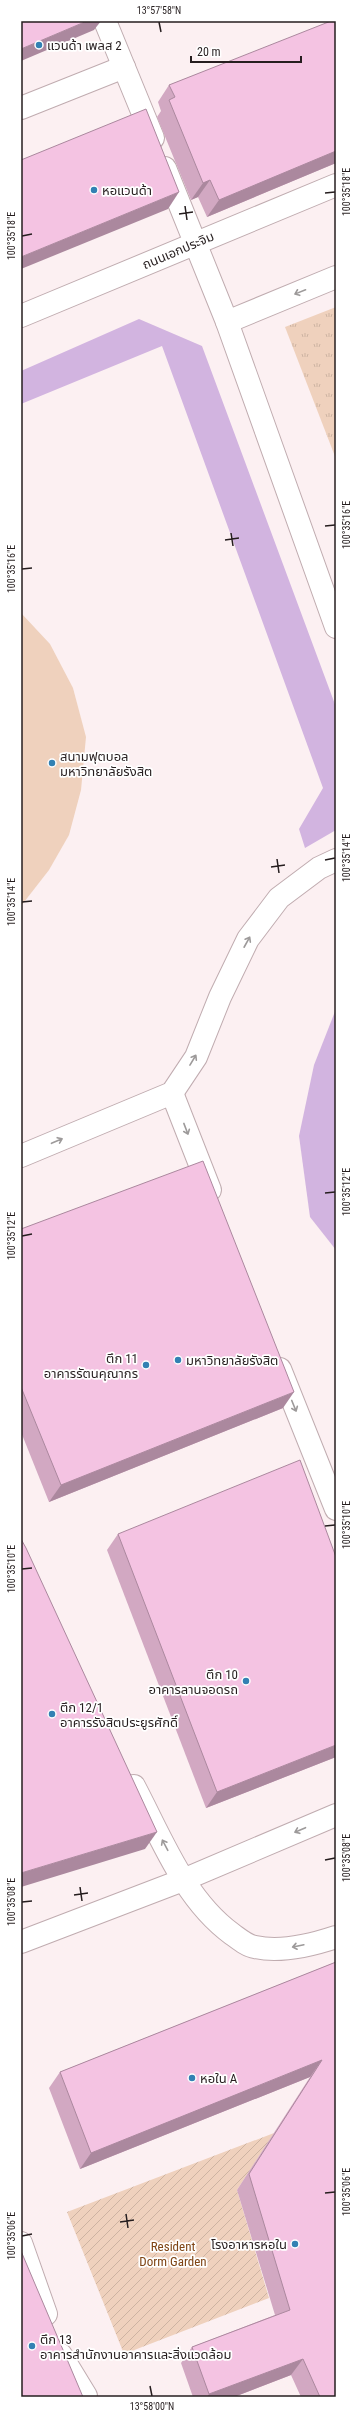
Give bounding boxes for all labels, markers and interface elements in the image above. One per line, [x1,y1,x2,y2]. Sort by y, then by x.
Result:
text: 13°57'58"N [137,5,181,16]
place label: แวนด้า เพลส 2 [47,38,122,53]
scale bar [191,38,301,64]
marker: แวนด้า เพลส 2 [34,40,44,50]
text: 20 m [197,45,221,59]
text: 100°35'18"E [341,168,352,216]
place label: หอแวนด้า [102,183,152,198]
marker: หอแวนด้า [89,185,99,195]
text: 100°35'18"E [6,212,17,260]
street label: ถนนเอกประจิม [140,229,216,272]
one-way arrow [294,289,306,296]
text: 100°35'16"E [341,501,352,549]
text: 100°35'16"E [6,545,17,593]
place label: สนามฟุตบอล มหาวิทยาลัยรังสิต [60,749,152,779]
marker: สนามฟุตบอล มหาวิทยาลัยรังสิต [47,758,57,768]
text: 100°35'14"E [341,834,352,882]
text: 100°35'14"E [6,878,17,926]
one-way arrow [244,936,252,948]
one-way arrow [190,1054,198,1066]
one-way arrow [182,1122,190,1134]
one-way arrow [51,1136,63,1144]
text: 100°35'12"E [341,1168,352,1216]
text: 100°35'12"E [6,1212,17,1260]
place label: ตึก 11 อาคารรัตนคุณากร [44,1351,138,1381]
place label: มหาวิทยาลัยรังสิต [186,1353,278,1368]
marker: มหาวิทยาลัยรังสิต [173,1355,183,1365]
marker: ตึก 11 อาคารรัตนคุณากร [141,1360,151,1370]
one-way arrow [291,1400,299,1412]
text: 100°35'10"E [341,1501,352,1549]
text: 100°35'10"E [6,1545,17,1593]
place label: ตึก 10 อาคารลานจอดรถ [148,1667,238,1697]
marker: ตึก 10 อาคารลานจอดรถ [241,1676,251,1686]
place label: ตึก 12/1 อาคารรังสิตประยูรศักดิ์ [60,1700,178,1730]
marker: ตึก 12/1 อาคารรังสิตประยูรศักดิ์ [47,1709,57,1719]
one-way arrow [295,1827,307,1834]
text: 100°35'08"E [341,1834,352,1882]
one-way arrow [161,1840,169,1852]
text: 100°35'08"E [6,1878,17,1926]
one-way arrow [292,1942,305,1950]
place label: หอใน A [200,2071,238,2086]
marker: หอใน A [187,2073,197,2083]
text: 100°35'06"E [341,2168,352,2216]
text: 100°35'06"E [6,2212,17,2260]
place label: โรงอาหารหอใน [211,2237,287,2252]
park label: Resident Dorm Garden [139,2239,207,2269]
marker: โรงอาหารหอใน [290,2239,300,2249]
place label: ตึก 13 อาคารสำนักงานอาคารและสิ่งแวดล้อม [40,2332,231,2362]
marker: ตึก 13 อาคารสำนักงานอาคารและสิ่งแวดล้อม [27,2341,37,2351]
text: 13°58'00"N [130,2401,174,2412]

